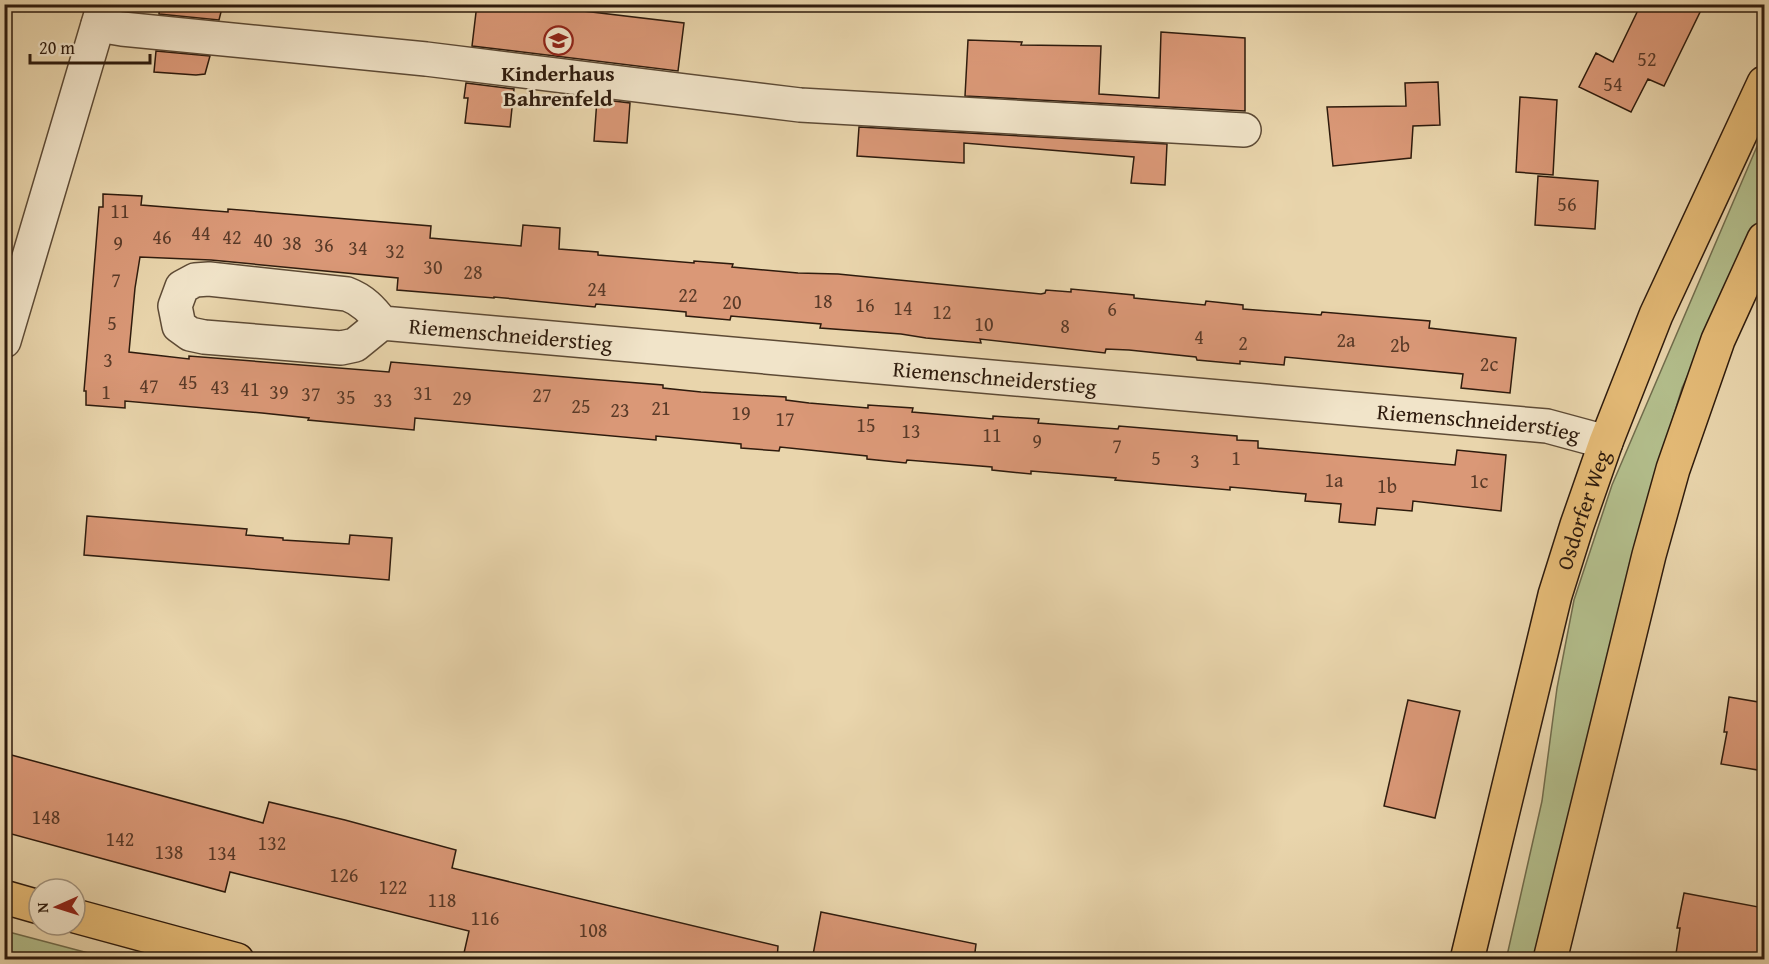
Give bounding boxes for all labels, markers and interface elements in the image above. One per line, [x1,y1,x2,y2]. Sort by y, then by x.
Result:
school or university icon: Kinderhaus Bahrenfeld [542,25,574,57]
scale bar [30,27,150,65]
text: 20 m [39,34,75,61]
house number: 52 [1637,44,1657,73]
place label: Kinderhaus Bahrenfeld [501,57,615,114]
house number: 54 [1603,69,1623,98]
house number: 56 [1557,189,1577,218]
house number: 11 [110,196,130,225]
house number: 44 [191,218,211,247]
house number: 46 [152,222,172,251]
house number: 42 [222,222,242,251]
house number: 40 [253,225,273,254]
house number: 9 [113,228,123,257]
house number: 38 [282,228,302,257]
house number: 36 [314,230,334,259]
house number: 34 [348,233,368,262]
house number: 32 [385,236,405,265]
house number: 30 [423,252,443,281]
house number: 28 [463,257,483,286]
house number: 7 [111,265,121,294]
house number: 24 [587,274,607,303]
house number: 22 [678,280,698,309]
house number: 18 [813,286,833,315]
house number: 20 [722,287,742,316]
house number: 16 [855,290,875,319]
house number: 14 [893,293,913,322]
house number: 6 [1107,294,1117,323]
house number: 12 [932,297,952,326]
house number: 5 [107,308,117,337]
street label: Riemenschneiderstieg [407,309,614,359]
house number: 10 [974,309,994,338]
house number: 8 [1060,311,1070,340]
house number: 4 [1194,322,1204,351]
house number: 2a [1336,325,1356,354]
house number: 2 [1238,328,1248,357]
house number: 2b [1390,330,1410,359]
house number: 3 [103,345,113,374]
house number: 2c [1480,349,1498,378]
street label: Riemenschneiderstieg [892,352,1098,402]
house number: 45 [178,367,198,396]
house number: 47 [139,371,159,400]
house number: 43 [210,372,230,401]
house number: 41 [240,374,260,403]
house number: 1 [101,377,111,406]
house number: 39 [269,377,289,406]
house number: 31 [413,378,433,407]
house number: 37 [301,379,321,408]
house number: 27 [532,380,552,409]
house number: 35 [336,382,356,411]
house number: 29 [452,383,472,412]
house number: 33 [373,385,393,414]
house number: 25 [571,391,591,420]
house number: 21 [651,393,671,422]
house number: 23 [610,395,630,424]
street label: Riemenschneiderstieg [1376,395,1584,450]
house number: 19 [731,398,751,427]
house number: 17 [775,404,795,433]
house number: 15 [856,410,876,439]
house number: 13 [901,416,921,445]
house number: 11 [982,420,1002,449]
house number: 9 [1032,426,1042,455]
house number: 7 [1112,431,1122,460]
house number: 5 [1151,443,1161,472]
house number: 1 [1231,443,1241,472]
house number: 3 [1190,446,1200,475]
street label: Osdorfer Weg [1548,446,1618,574]
house number: 1a [1324,465,1344,494]
house number: 1c [1470,466,1488,495]
house number: 1b [1377,471,1397,500]
house number: 148 [32,802,60,831]
house number: 142 [106,824,134,853]
house number: 132 [258,828,286,857]
house number: 138 [155,837,183,866]
house number: 134 [208,838,236,867]
house number: 126 [330,860,358,889]
house number: 122 [379,872,407,901]
north arrow [27,877,87,937]
house number: 118 [428,885,456,914]
text: N [30,902,54,914]
house number: 116 [471,903,499,932]
house number: 108 [579,915,607,944]

